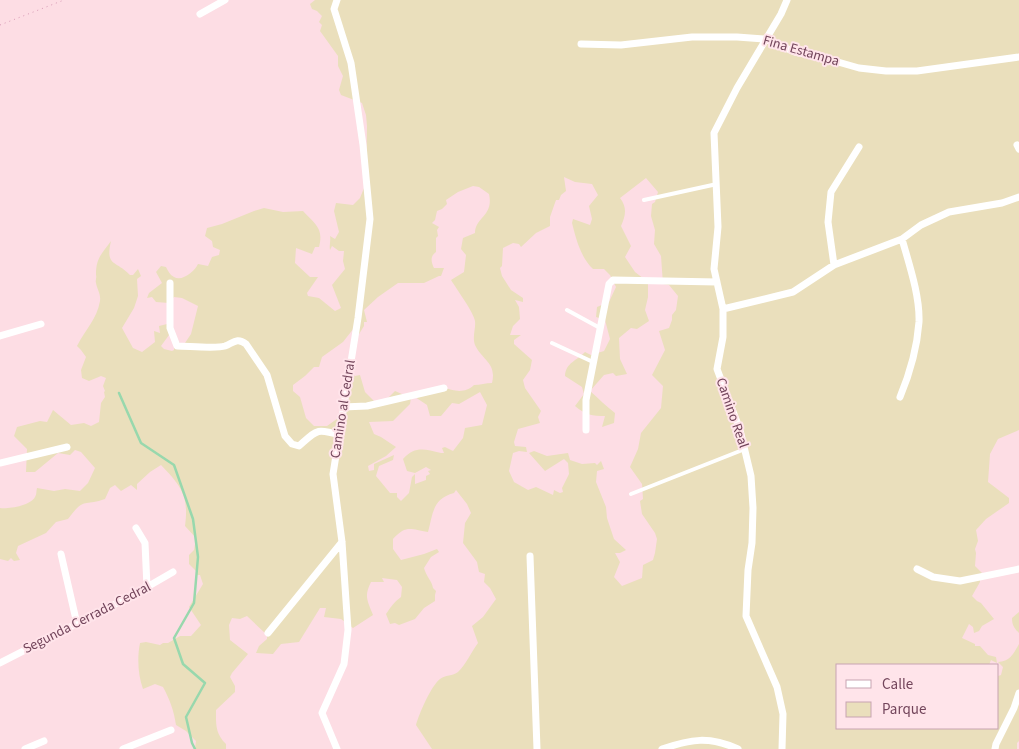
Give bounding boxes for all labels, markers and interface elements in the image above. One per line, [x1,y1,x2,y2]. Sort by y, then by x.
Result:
street label: Fina Estampa [760,31,842,71]
street label: Camino al Cedral [325,358,361,460]
street label: Camino Real [711,375,754,451]
street label: Segunda Cerrada Cedral [20,577,155,659]
legend [836,664,999,729]
text: Calle [882,674,913,695]
text: Parque [882,699,926,720]

